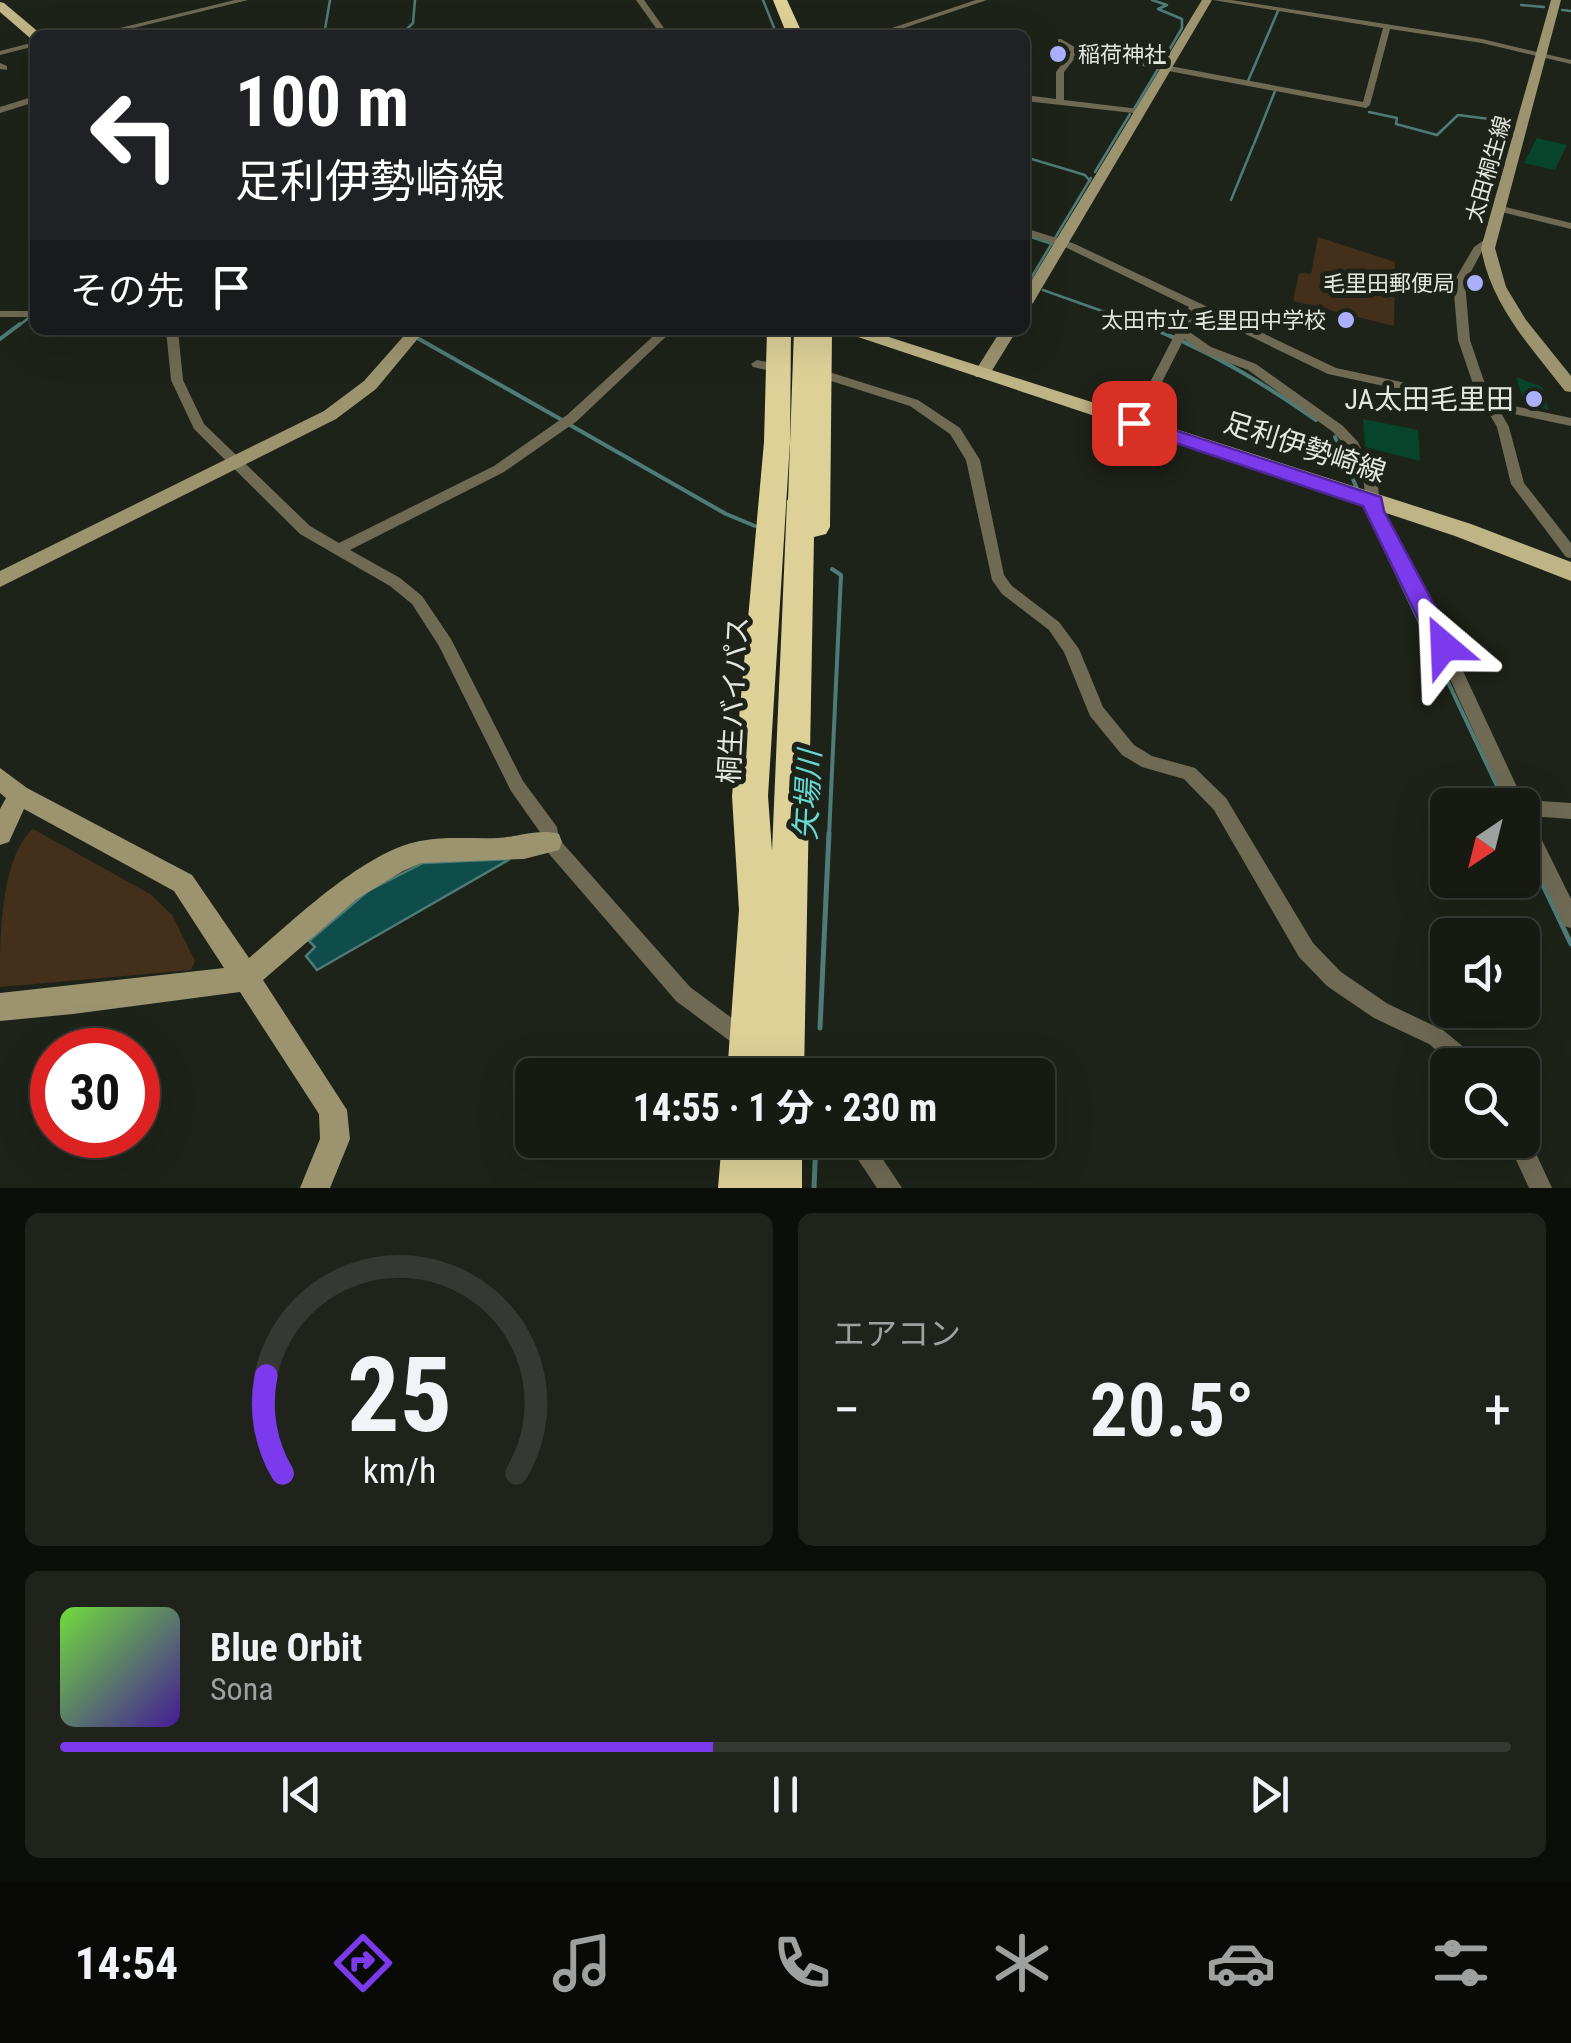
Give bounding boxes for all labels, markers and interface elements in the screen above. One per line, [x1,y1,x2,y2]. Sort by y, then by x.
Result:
place label: 稲荷神社 [1078,42,1166,67]
marker: 稲荷神社 [1047,43,1069,65]
text: 100 m [235,61,409,143]
icon: left [70,70,200,200]
street label: 太田桐生線 [1461,113,1516,225]
text: 足利伊勢崎線 [235,155,505,208]
icon: arrive [204,260,259,315]
text: その先 [70,269,184,313]
place label: 毛里田郵便局 [1323,271,1455,296]
marker: 毛里田郵便局 [1464,272,1486,294]
place label: 太田市立 毛里田中学校 [1101,308,1326,333]
marker: 太田市立 毛里田中学校 [1335,309,1357,331]
pin [1092,381,1177,466]
place label: JA太田毛里田 [1345,383,1514,416]
marker: JA太田毛里田 [1523,388,1545,410]
icon: arrive [1107,396,1162,451]
street label: 足利伊勢崎線 [1220,406,1390,489]
position arrow [1392,594,1496,698]
street label: 桐生バイパス [713,616,754,785]
water label: 矢場川 [788,746,827,841]
north arrow [1430,788,1540,898]
map controls [1430,788,1540,1158]
button: sound [1430,918,1540,1028]
speed limit sign: 30 [30,1028,160,1158]
button: search [1430,1048,1540,1158]
text: 14:55 · 1 分 · 230 m [633,1086,937,1130]
text: エアコン [833,1315,961,1353]
text: 25 [346,1335,452,1456]
text: 20.5° [1090,1366,1254,1454]
text: − [833,1378,861,1442]
text: + [1484,1378,1511,1442]
text: km/h [362,1450,436,1492]
text: Blue Orbit [210,1626,362,1670]
text: Sona [210,1670,273,1708]
icon: previous [274,1767,329,1822]
icon: pause [758,1767,813,1822]
icon: next [1242,1767,1297,1822]
icon: directions [328,1928,398,1998]
icon: music [547,1928,617,1998]
icon: phone [767,1928,837,1998]
icon: climate [987,1928,1057,1998]
icon: car [1206,1928,1276,1998]
icon: filters [1426,1928,1496,1998]
text: 14:54 [75,1937,178,1990]

